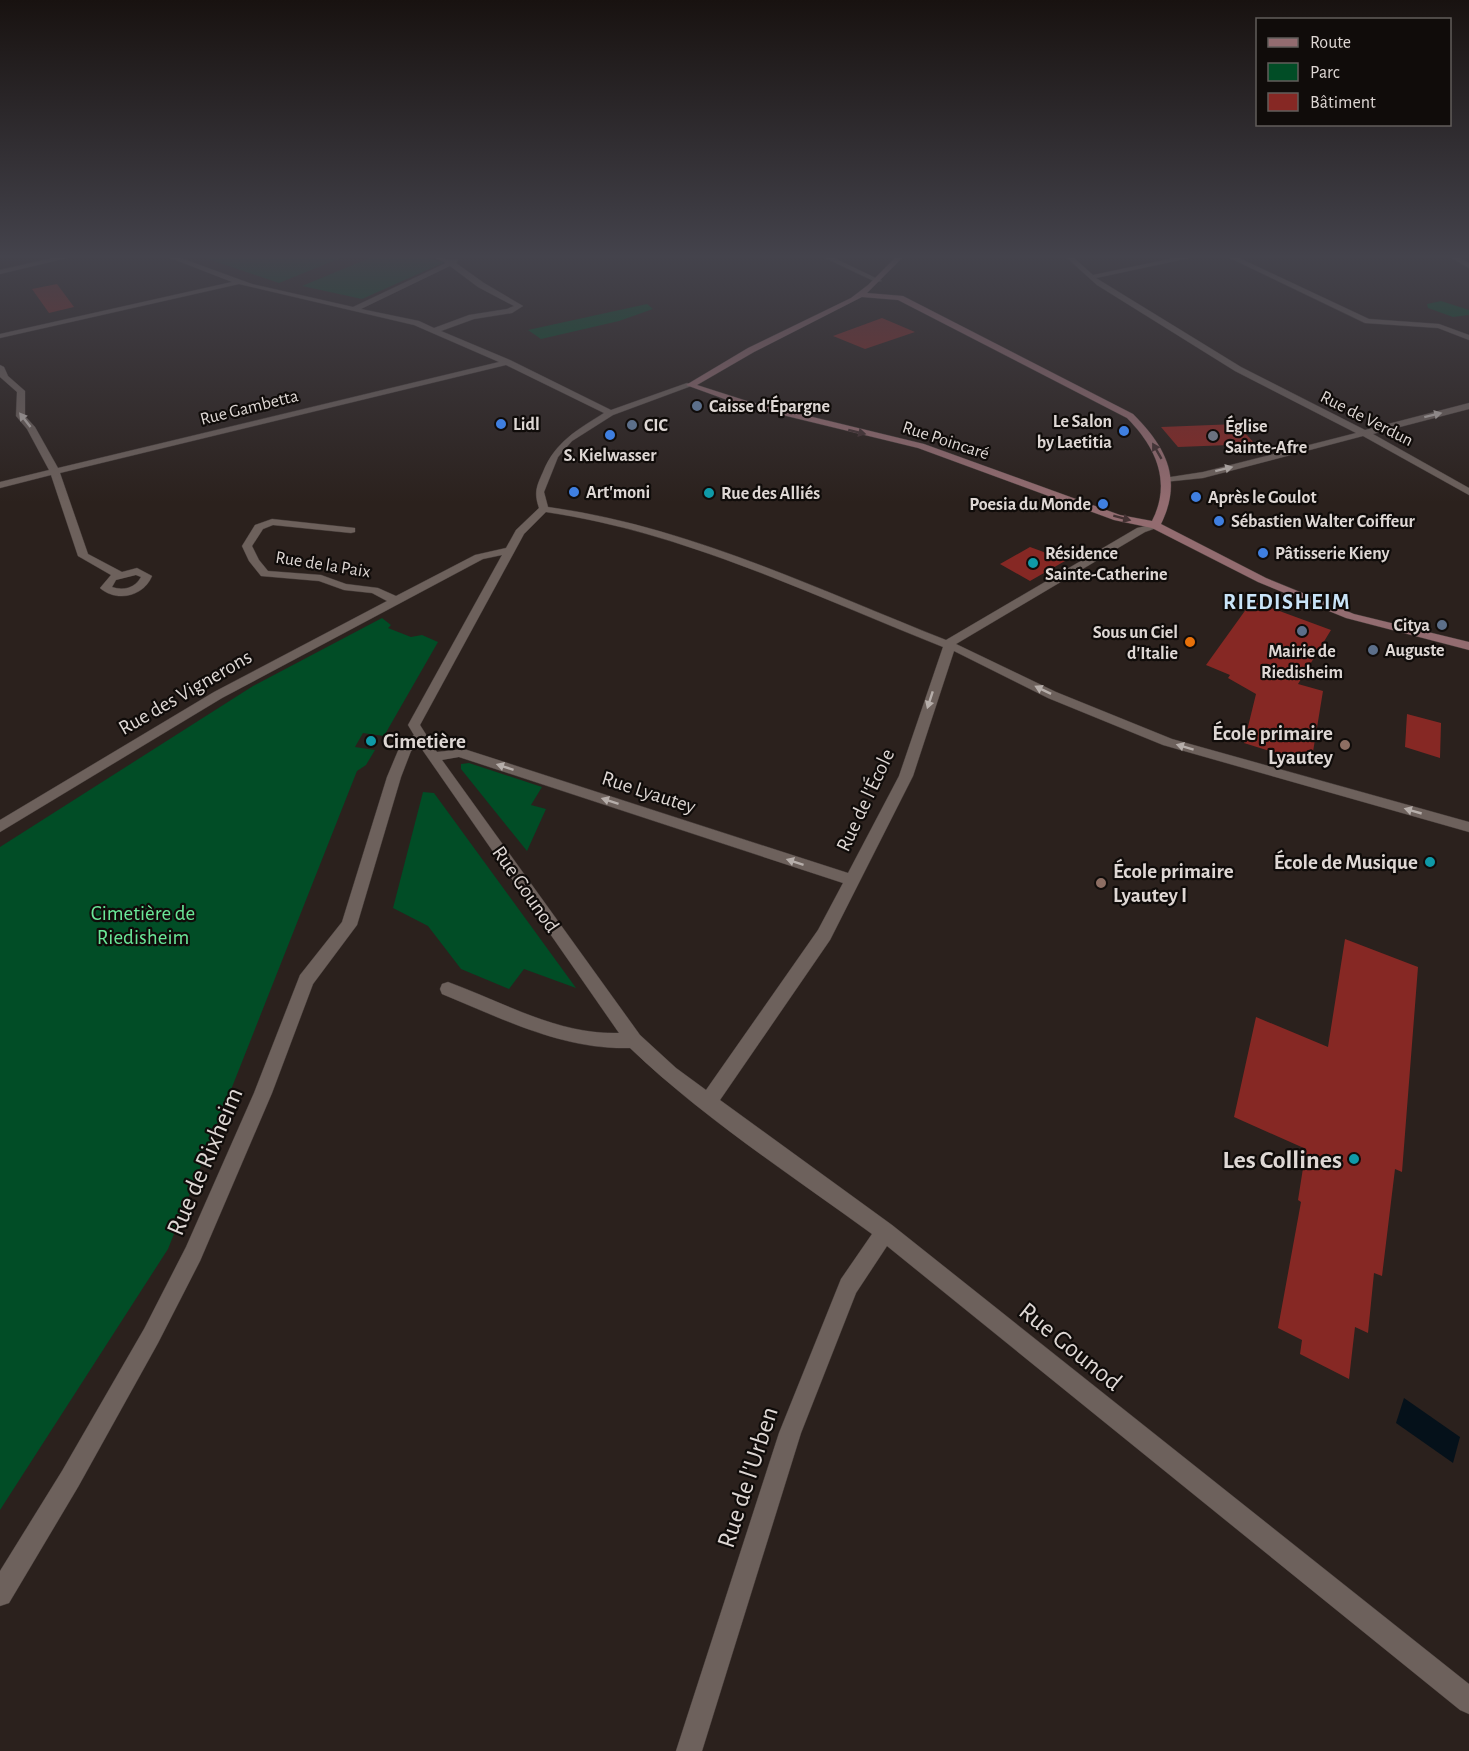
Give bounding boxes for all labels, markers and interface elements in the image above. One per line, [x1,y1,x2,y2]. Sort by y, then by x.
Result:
legend [1256,18,1451,126]
text: Route [1310,34,1351,52]
text: Parc [1310,64,1340,82]
text: Bâtiment [1310,94,1376,112]
street label: Rue Gambetta [198,387,300,429]
street label: Rue de Verdun [1317,388,1416,450]
place label: Caisse d'Épargne [709,395,830,416]
marker: Caisse d'Épargne [690,399,704,413]
one-way arrow [1424,409,1442,419]
one-way arrow [18,412,31,428]
place label: Le Salon by Laetitia [1037,413,1112,452]
place label: Église Sainte-Afre [1225,415,1307,457]
place label: Lidl [513,416,540,434]
marker: Lidl [494,417,508,431]
place label: CIC [644,417,668,435]
marker: CIC [625,418,639,432]
street label: Rue Poincaré [900,418,991,463]
marker: Le Salon by Laetitia [1117,424,1131,438]
marker: S. Kielwasser [603,428,617,442]
one-way arrow [848,428,867,438]
marker: Église Sainte-Afre [1206,429,1220,443]
one-way arrow [1152,443,1163,459]
place label: S. Kielwasser [564,447,657,465]
one-way arrow [1215,464,1233,474]
place label: Art'moni [586,484,650,502]
marker: Art'moni [567,485,581,499]
place label: Rue des Alliés [721,485,820,503]
marker: Rue des Alliés [702,486,716,500]
place label: Après le Goulot [1208,489,1316,507]
marker: Après le Goulot [1189,490,1203,504]
place label: Poesia du Monde [969,496,1091,514]
marker: Poesia du Monde [1096,497,1110,511]
place label: Sébastien Walter Coiffeur [1231,513,1416,531]
one-way arrow [1113,514,1131,524]
marker: Sébastien Walter Coiffeur [1212,514,1226,528]
place label: Résidence Sainte-Catherine [1045,545,1168,584]
place label: Pâtisserie Kieny [1275,545,1390,563]
marker: Pâtisserie Kieny [1256,546,1270,560]
street label: Rue de la Paix [274,549,372,581]
marker: Résidence Sainte-Catherine [1026,556,1040,570]
district label: RIEDISHEIM [1223,591,1351,613]
place label: Citya [1393,617,1430,635]
marker: Citya [1435,618,1449,632]
place label: Sous un Ciel d'Italie [1093,624,1178,663]
marker: Mairie de Riedisheim [1295,624,1309,638]
marker: Sous un Ciel d'Italie [1183,635,1197,649]
place label: Auguste [1385,642,1445,660]
place label: Mairie de Riedisheim [1261,643,1343,682]
marker: Auguste [1366,643,1380,657]
street label: Rue des Vignerons [115,646,255,739]
one-way arrow [1034,686,1051,695]
one-way arrow [925,691,934,709]
place label: École primaire Lyautey [1212,720,1334,768]
place label: Cimetière [383,731,466,752]
marker: Cimetière [364,734,378,748]
marker: École primaire Lyautey [1338,738,1352,752]
one-way arrow [1176,742,1194,751]
street label: Rue de l'École [831,745,898,855]
one-way arrow [496,762,514,771]
street label: Rue Lyautey [599,767,698,818]
one-way arrow [601,796,619,806]
one-way arrow [1404,806,1422,815]
street label: Rue Gounod [488,842,563,936]
place label: École de Musique [1274,849,1418,873]
marker: École de Musique [1423,855,1437,869]
one-way arrow [786,857,804,866]
place label: École primaire Lyautey I [1113,858,1234,906]
marker: École primaire Lyautey I [1094,876,1108,890]
park label: Cimetière de Riedisheim [91,903,195,948]
street label: Rue de Rixheim [162,1084,248,1239]
place label: Les Collines [1222,1147,1342,1173]
marker: Les Collines [1347,1152,1361,1166]
street label: Rue Gounod [1014,1298,1127,1396]
street label: Rue de l'Urben [713,1403,783,1551]

